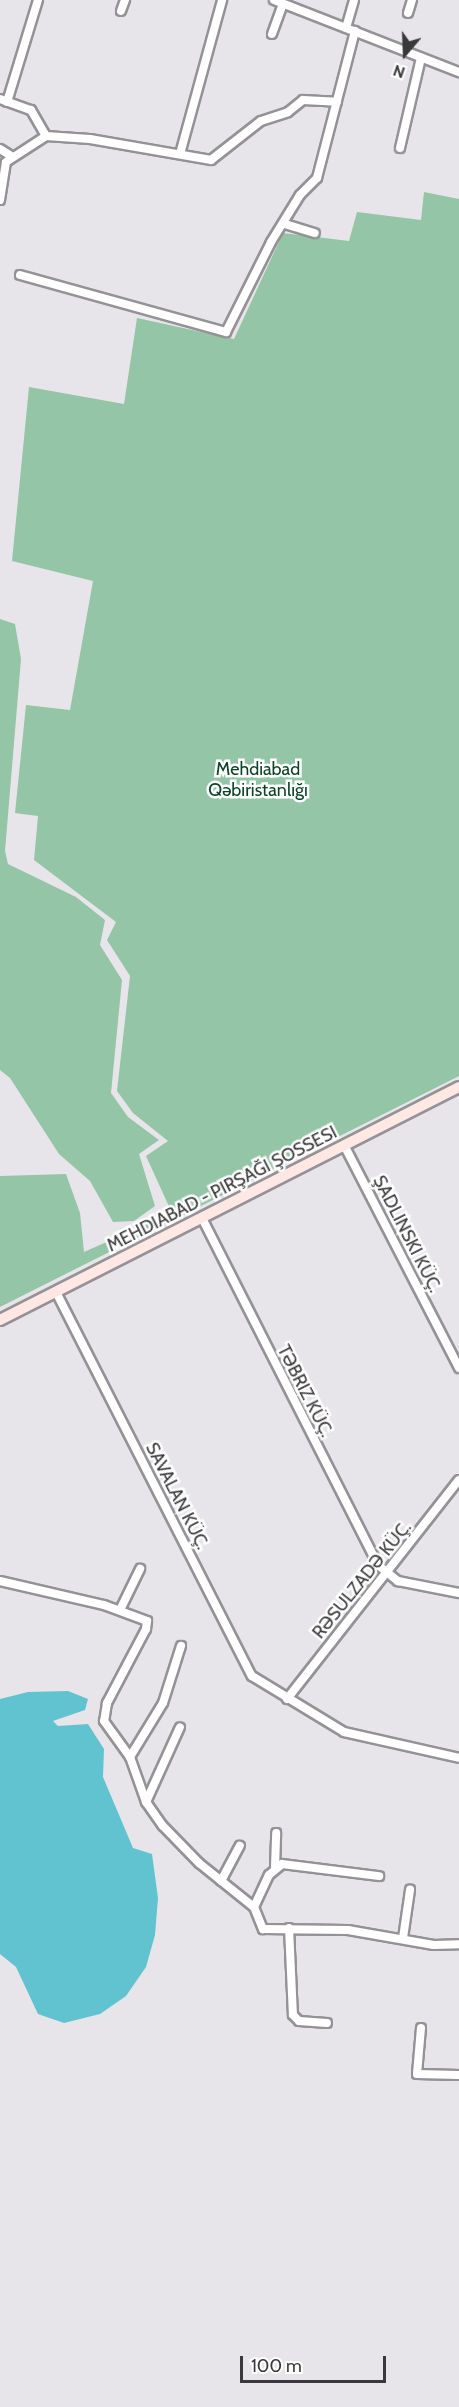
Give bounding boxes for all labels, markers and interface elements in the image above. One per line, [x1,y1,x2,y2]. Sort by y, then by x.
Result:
north arrow [375,24,435,84]
text: N [391,61,407,82]
park label: Mehdiabad Qəbiristanlığı [208,759,308,802]
street label: MEHDIABAD - PIRŞAĞI ŞOSSESI [103,1121,341,1257]
street label: ŞADLINSKI KÜÇ. [368,1172,446,1296]
street label: TƏBRIZ KÜÇ. [273,1341,337,1441]
street label: SAVALAN KÜÇ. [141,1439,213,1553]
street label: RƏSULZADƏ KÜÇ. [308,1517,416,1643]
scale bar [243,2344,388,2382]
text: 100 m [251,2355,302,2377]

